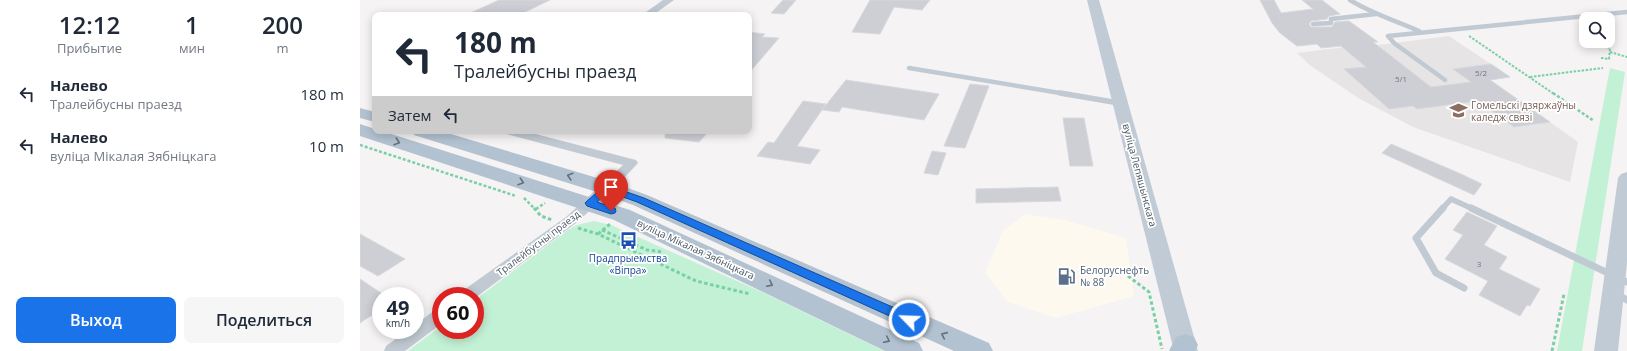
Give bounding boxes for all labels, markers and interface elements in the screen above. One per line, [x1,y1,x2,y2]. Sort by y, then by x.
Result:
text: 12:12 [59,8,120,41]
text: 1 [185,8,199,41]
text: 200 [262,8,303,41]
map controls [1579,12,1615,48]
button: search [1579,12,1615,48]
text: 180 m [454,23,537,61]
icon: left [388,28,440,80]
text: Прибытие [57,39,122,57]
text: мин [179,39,205,57]
text: m [276,39,289,57]
text: Тралейбусны праезд [454,59,636,83]
house number: 5/2 [1475,67,1487,78]
house number: 5/1 [1395,73,1407,84]
text: Налево [50,75,108,95]
icon: left [16,83,38,105]
text: 180 m [300,84,344,104]
text: Тралейбусны праезд [50,95,182,113]
place label: Гомельскі дзяржаўны каледж связі [1471,98,1576,124]
school or university icon: Гомельскі дзяржаўны каледж связі [1448,101,1468,121]
icon: left [440,104,462,126]
text: Затем [388,105,432,125]
street label: вуліца Лепяшынскага [1120,122,1160,228]
text: Налево [50,127,108,147]
icon: left [16,135,38,157]
text: 10 m [309,136,344,156]
one-way arrow [393,137,400,146]
text: вуліца Мікалая Зябніцкага [50,147,217,165]
pin [594,170,628,211]
one-way arrow [567,173,574,181]
icon: arrive [600,176,622,198]
one-way arrow [517,177,524,186]
street label: Тралейбусны праезд [493,207,583,279]
street label: вуліца Мікалая Зябніцкага [635,216,757,282]
bus stop icon: Прадпрыемства «Віпра» [618,231,638,251]
place label: Прадпрыемства «Віпра» [589,251,667,277]
house number: 3 [1477,258,1482,269]
place label: Белоруснефть № 88 [1080,263,1149,289]
fuel station icon: Белоруснефть № 88 [1057,266,1077,286]
one-way arrow [766,279,773,287]
speed limit sign: 60 [432,287,484,339]
text: 49 [387,294,409,321]
button: Выход [16,297,176,343]
button: Поделиться [184,297,344,343]
position arrow [888,299,930,341]
text: km/h [386,316,410,330]
one-way arrow [941,332,949,340]
one-way arrow [883,335,891,343]

